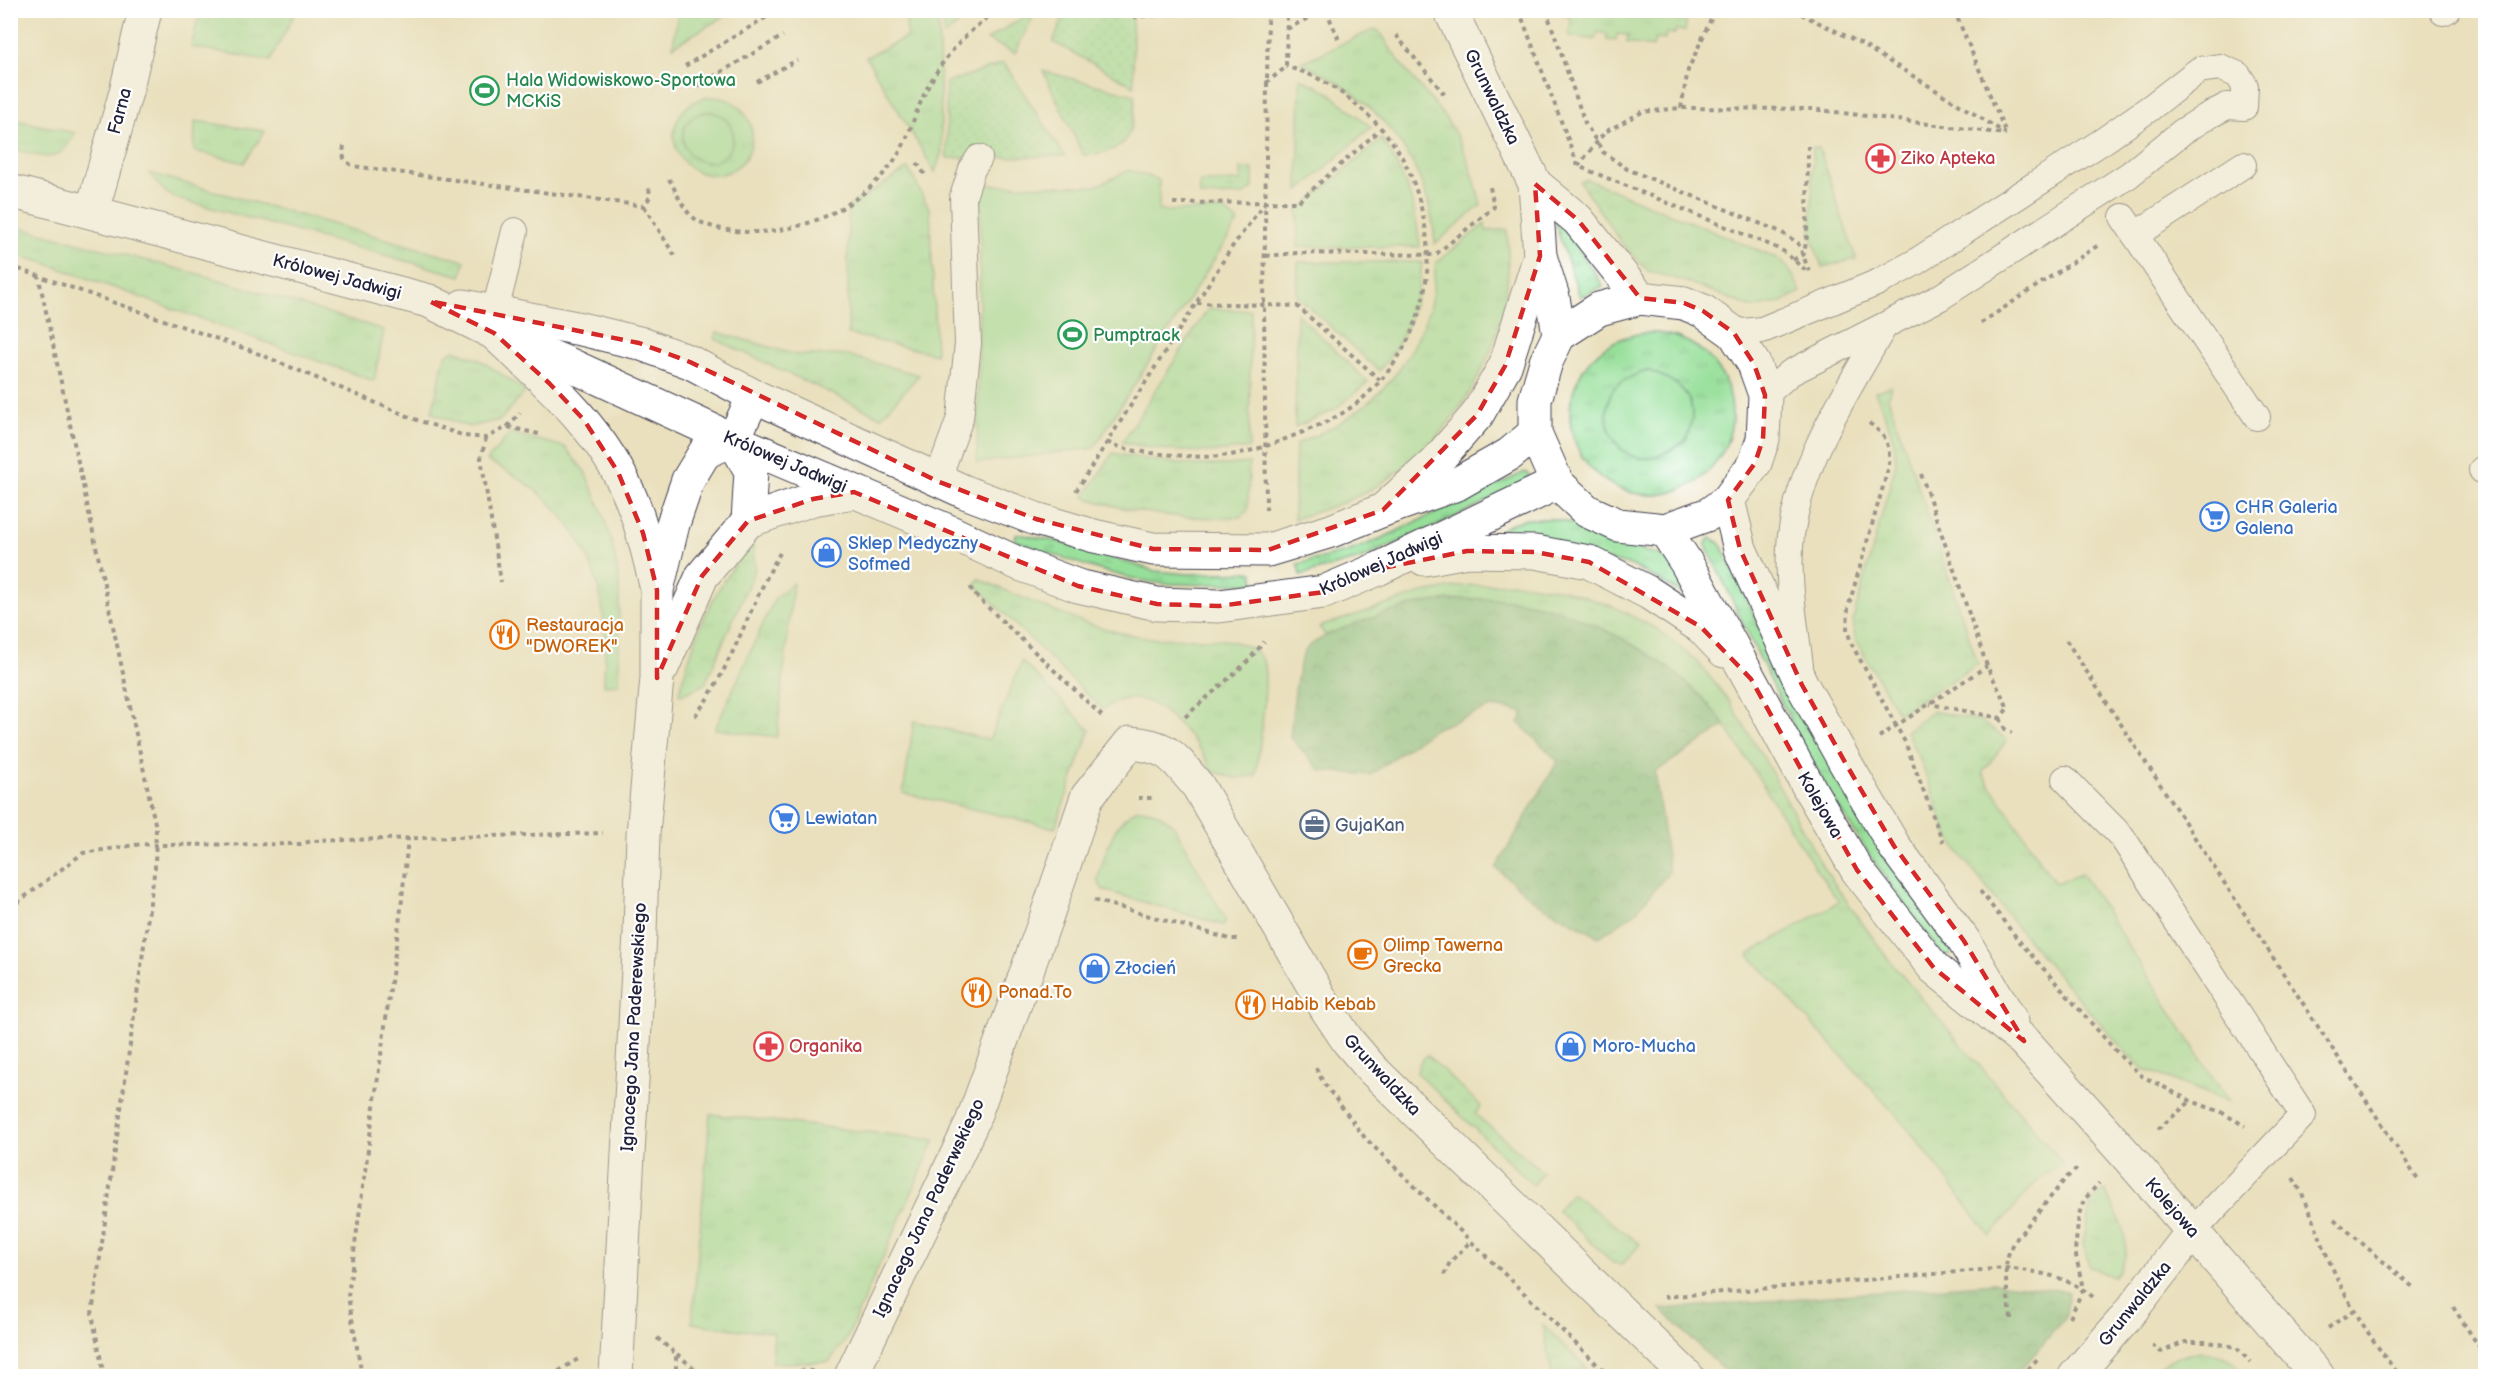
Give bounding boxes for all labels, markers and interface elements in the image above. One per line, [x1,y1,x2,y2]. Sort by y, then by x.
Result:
street label: Grunwaldzka [1460,46,1524,148]
place label: Hala Widowiskowo-Sportowa MCKiS [506,70,736,112]
sports icon: Hala Widowiskowo-Sportowa MCKiS [469,74,501,106]
street label: Farna [104,85,136,137]
pharmacy icon: Ziko Apteka [1864,142,1896,174]
place label: Ziko Apteka [1900,148,1995,169]
street label: Królowej Jadwigi [270,250,404,304]
sports icon: Pumptrack [1056,319,1088,351]
place label: Pumptrack [1093,325,1180,346]
street label: Królowej Jadwigi [720,426,850,498]
place label: CHR Galeria Galena [2235,497,2338,539]
supermarket icon: CHR Galeria Galena [2198,501,2230,533]
street label: Królowej Jadwigi [1316,527,1446,601]
place label: Sklep Medyczny Sofmed [848,533,979,575]
shop icon: Sklep Medyczny Sofmed [811,537,843,569]
place label: Restauracja "DWOREK" [526,615,624,657]
restaurant icon: Restauracja "DWOREK" [489,619,521,651]
street label: Kolejowa [1793,768,1847,842]
supermarket icon: Lewiatan [768,802,800,834]
place label: Lewiatan [805,808,877,829]
office icon: GujaKan [1298,809,1330,841]
place label: GujaKan [1335,815,1405,836]
street label: Ignacego Jana Paderewskiego [617,902,651,1152]
place label: Olimp Tawerna Grecka [1383,935,1503,977]
cafe icon: Olimp Tawerna Grecka [1346,939,1378,971]
shop icon: Złocień [1078,952,1110,984]
place label: Złocień [1114,958,1176,979]
restaurant icon: Ponad.To [961,976,993,1008]
place label: Ponad.To [998,982,1072,1003]
restaurant icon: Habib Kebab [1234,988,1266,1020]
place label: Habib Kebab [1271,994,1376,1015]
pharmacy icon: Organika [752,1030,784,1062]
street label: Grunwaldzka [1339,1030,1425,1120]
shop icon: Moro-Mucha [1555,1030,1587,1062]
place label: Organika [789,1036,863,1057]
place label: Moro-Mucha [1592,1036,1696,1057]
street label: Ignacego Jana Paderwskiego [869,1095,989,1321]
street label: Kolejowa [2140,1174,2204,1242]
street label: Grunwaldzka [2094,1257,2176,1351]

